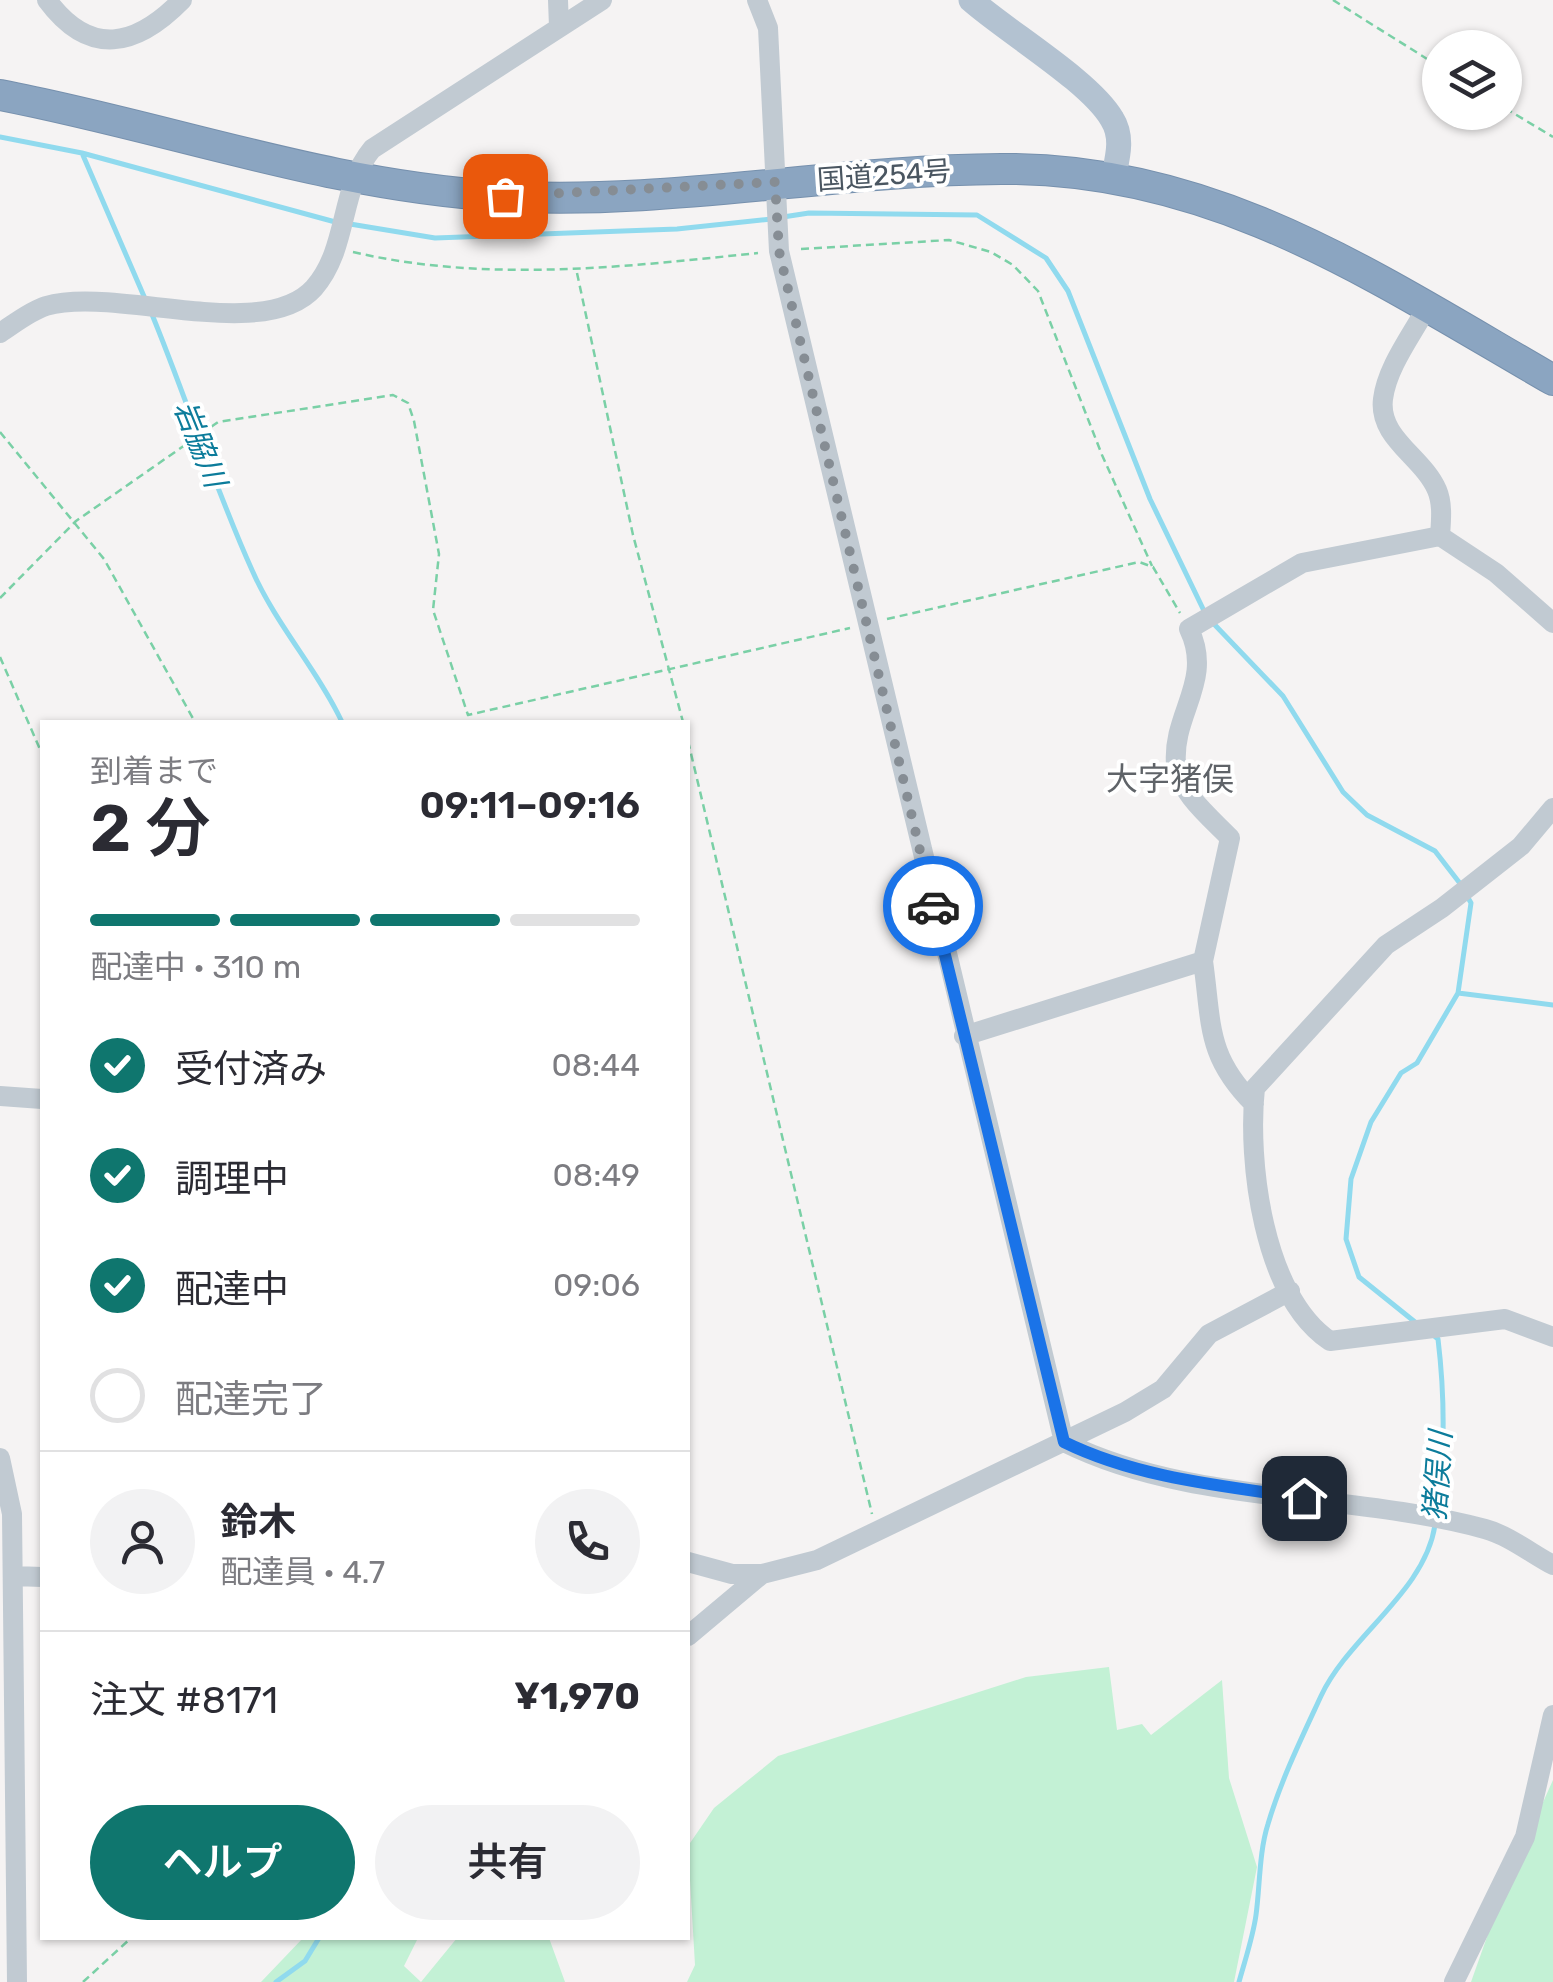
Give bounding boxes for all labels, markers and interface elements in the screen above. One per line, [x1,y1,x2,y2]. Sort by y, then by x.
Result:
map controls [1422,30,1522,130]
button: layers [1422,30,1522,130]
pin [463,154,548,239]
street label: 国道254号 [816,154,952,197]
icon: bag [478,169,533,224]
water label: 岩脇川 [166,396,235,495]
text: 到着まで [90,752,218,790]
district label: 大字猪俣 [1106,760,1234,798]
text: 09:11–09:16 [419,782,640,828]
text: 2 分 [90,790,211,867]
courier [883,856,983,956]
icon: car [906,879,961,934]
text: 配達中 · 310 m [90,948,301,986]
icon: check [90,1038,145,1093]
text: 受付済み [175,1046,327,1092]
text: 08:44 [551,1046,640,1084]
icon: check [90,1148,145,1203]
text: 調理中 [175,1156,289,1202]
text: 08:49 [553,1156,640,1194]
icon: check [90,1258,145,1313]
text: 配達中 [175,1266,289,1312]
text: 09:06 [553,1266,640,1304]
text: 配達完了 [175,1376,327,1422]
water label: 猪俣川 [1417,1427,1459,1522]
pin [1262,1456,1347,1541]
icon: home [1277,1471,1332,1526]
button: person [90,1489,195,1594]
button: phone [535,1489,640,1594]
text: 鈴木 [220,1499,296,1545]
text: 配達員 · 4.7 [220,1553,385,1591]
text: ¥1,970 [514,1673,640,1719]
text: 注文 #8171 [90,1677,278,1723]
button: ヘルプ [90,1805,355,1920]
button: 共有 [375,1805,640,1920]

